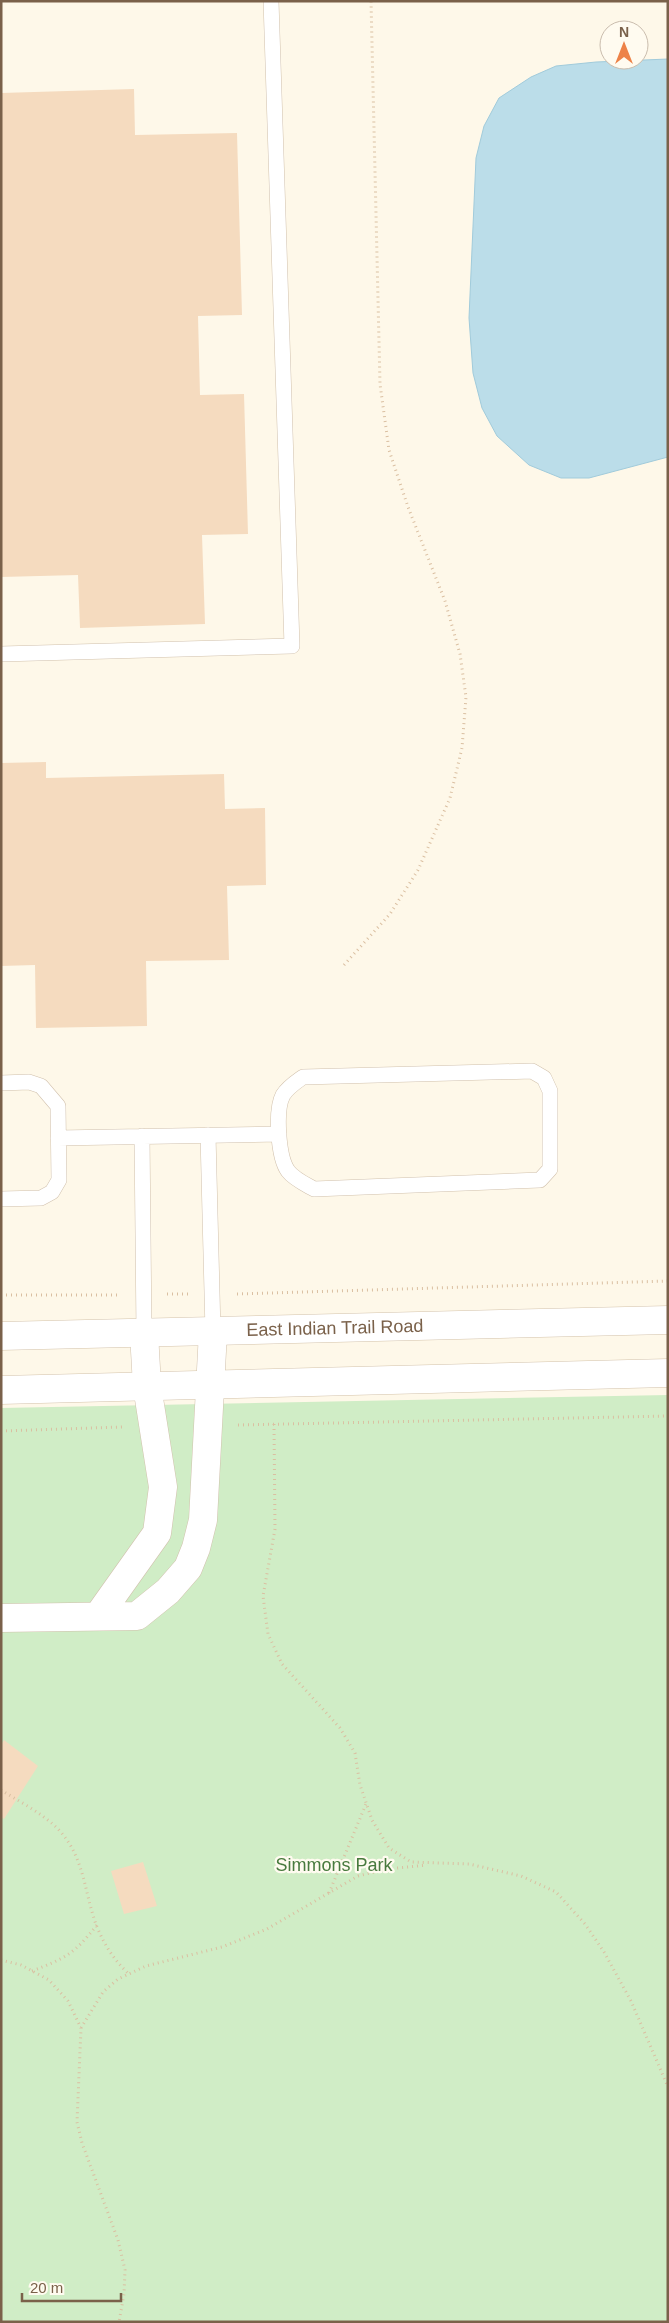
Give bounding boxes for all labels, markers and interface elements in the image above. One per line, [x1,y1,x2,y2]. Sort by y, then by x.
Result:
north arrow [599,20,649,70]
text: N [619,24,629,40]
street label: East Indian Trail Road [246,1316,424,1340]
park label: Simmons Park [275,1855,394,1875]
scale bar [22,2270,121,2302]
text: 20 m [30,2279,63,2296]

